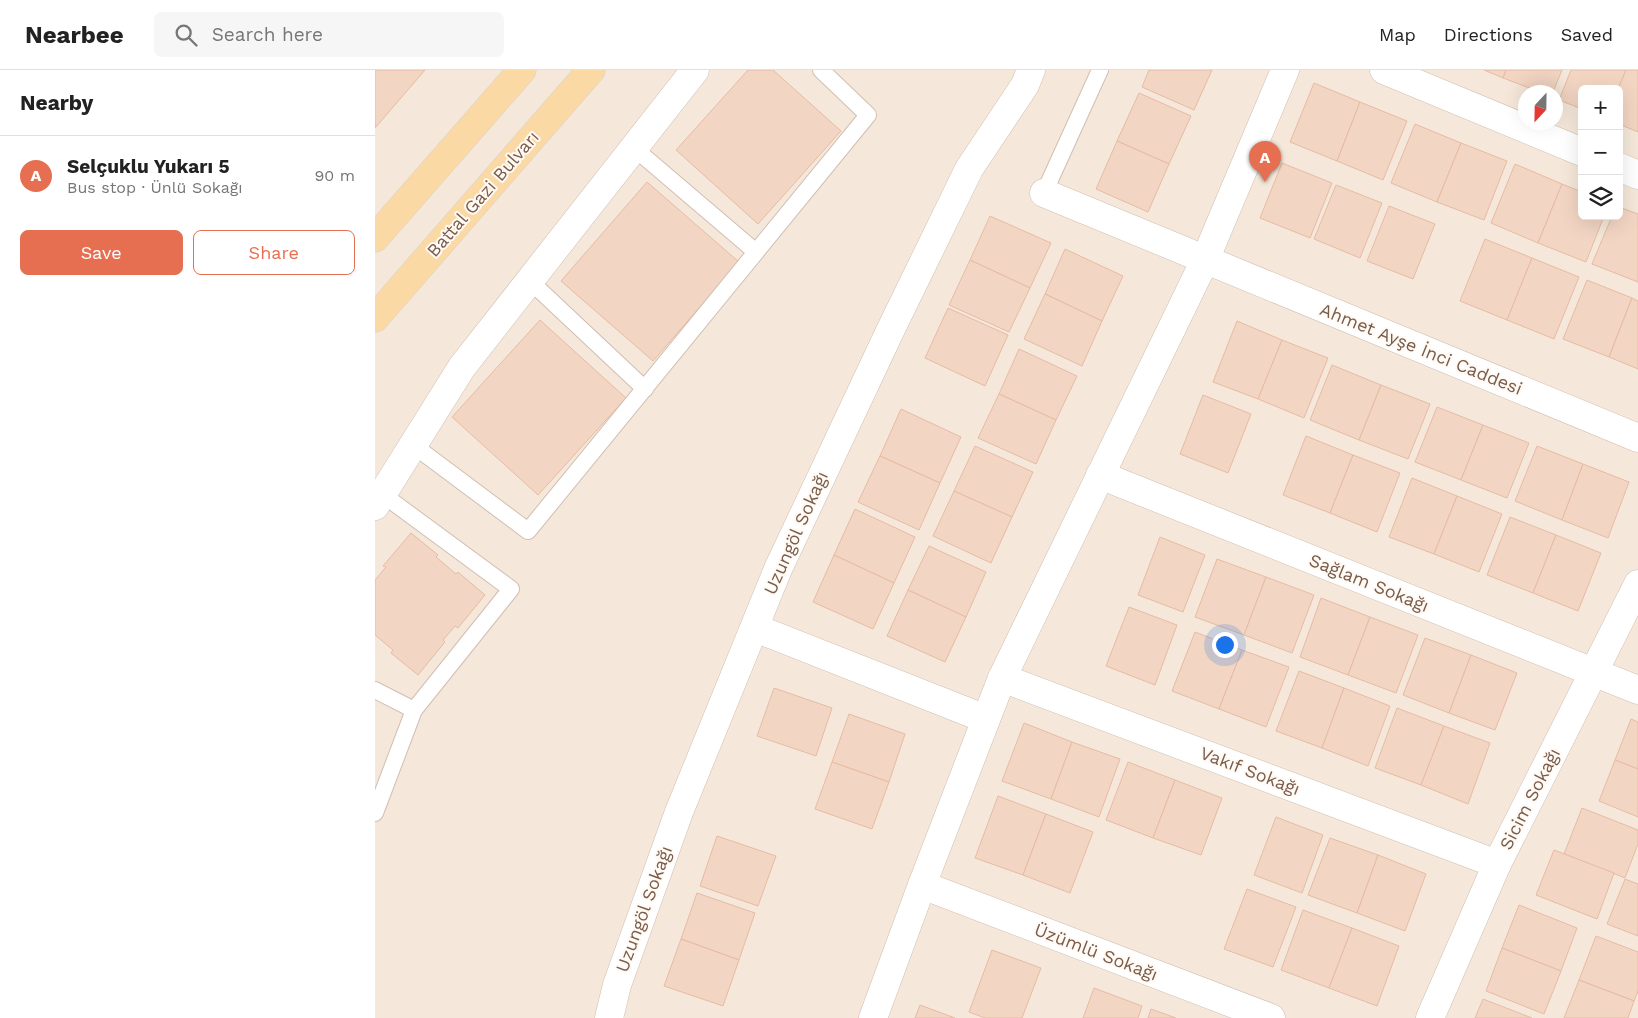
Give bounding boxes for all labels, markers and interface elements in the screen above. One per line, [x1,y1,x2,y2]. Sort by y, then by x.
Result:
search box [154,12,504,57]
text: Nearbee [25,21,124,49]
icon: search [172,21,200,49]
text: Search here [212,23,323,46]
text: Map [1379,24,1416,45]
text: Directions [1444,24,1533,45]
text: Saved [1561,24,1613,45]
north arrow [1518,85,1563,130]
map controls [1578,85,1623,220]
button: + [1578,85,1623,130]
text: Nearby [20,90,93,115]
street label: Battal Gazi Bulvarı [422,126,543,261]
button: − [1578,130,1623,175]
pin: A [1249,141,1281,182]
text: Selçuklu Yukarı 5 [67,155,230,178]
text: A [31,166,41,185]
text: 90 m [314,166,355,185]
button: layers [1578,175,1623,220]
text: Bus stop · Ünlü Sokağı [67,178,242,197]
button: Save [20,230,183,275]
button: Share [193,230,355,275]
street label: Ahmet Ayşe İnci Caddesi [1317,298,1525,399]
street label: Uzungöl Sokağı [759,468,832,598]
street label: Sağlam Sokağı [1306,549,1432,616]
your location [1212,632,1238,658]
street label: Vakıf Sokağı [1197,742,1303,799]
street label: Sicim Sokağı [1495,744,1564,853]
street label: Uzungöl Sokağı [611,843,676,975]
street label: Üzümlü Sokağı [1032,918,1161,985]

